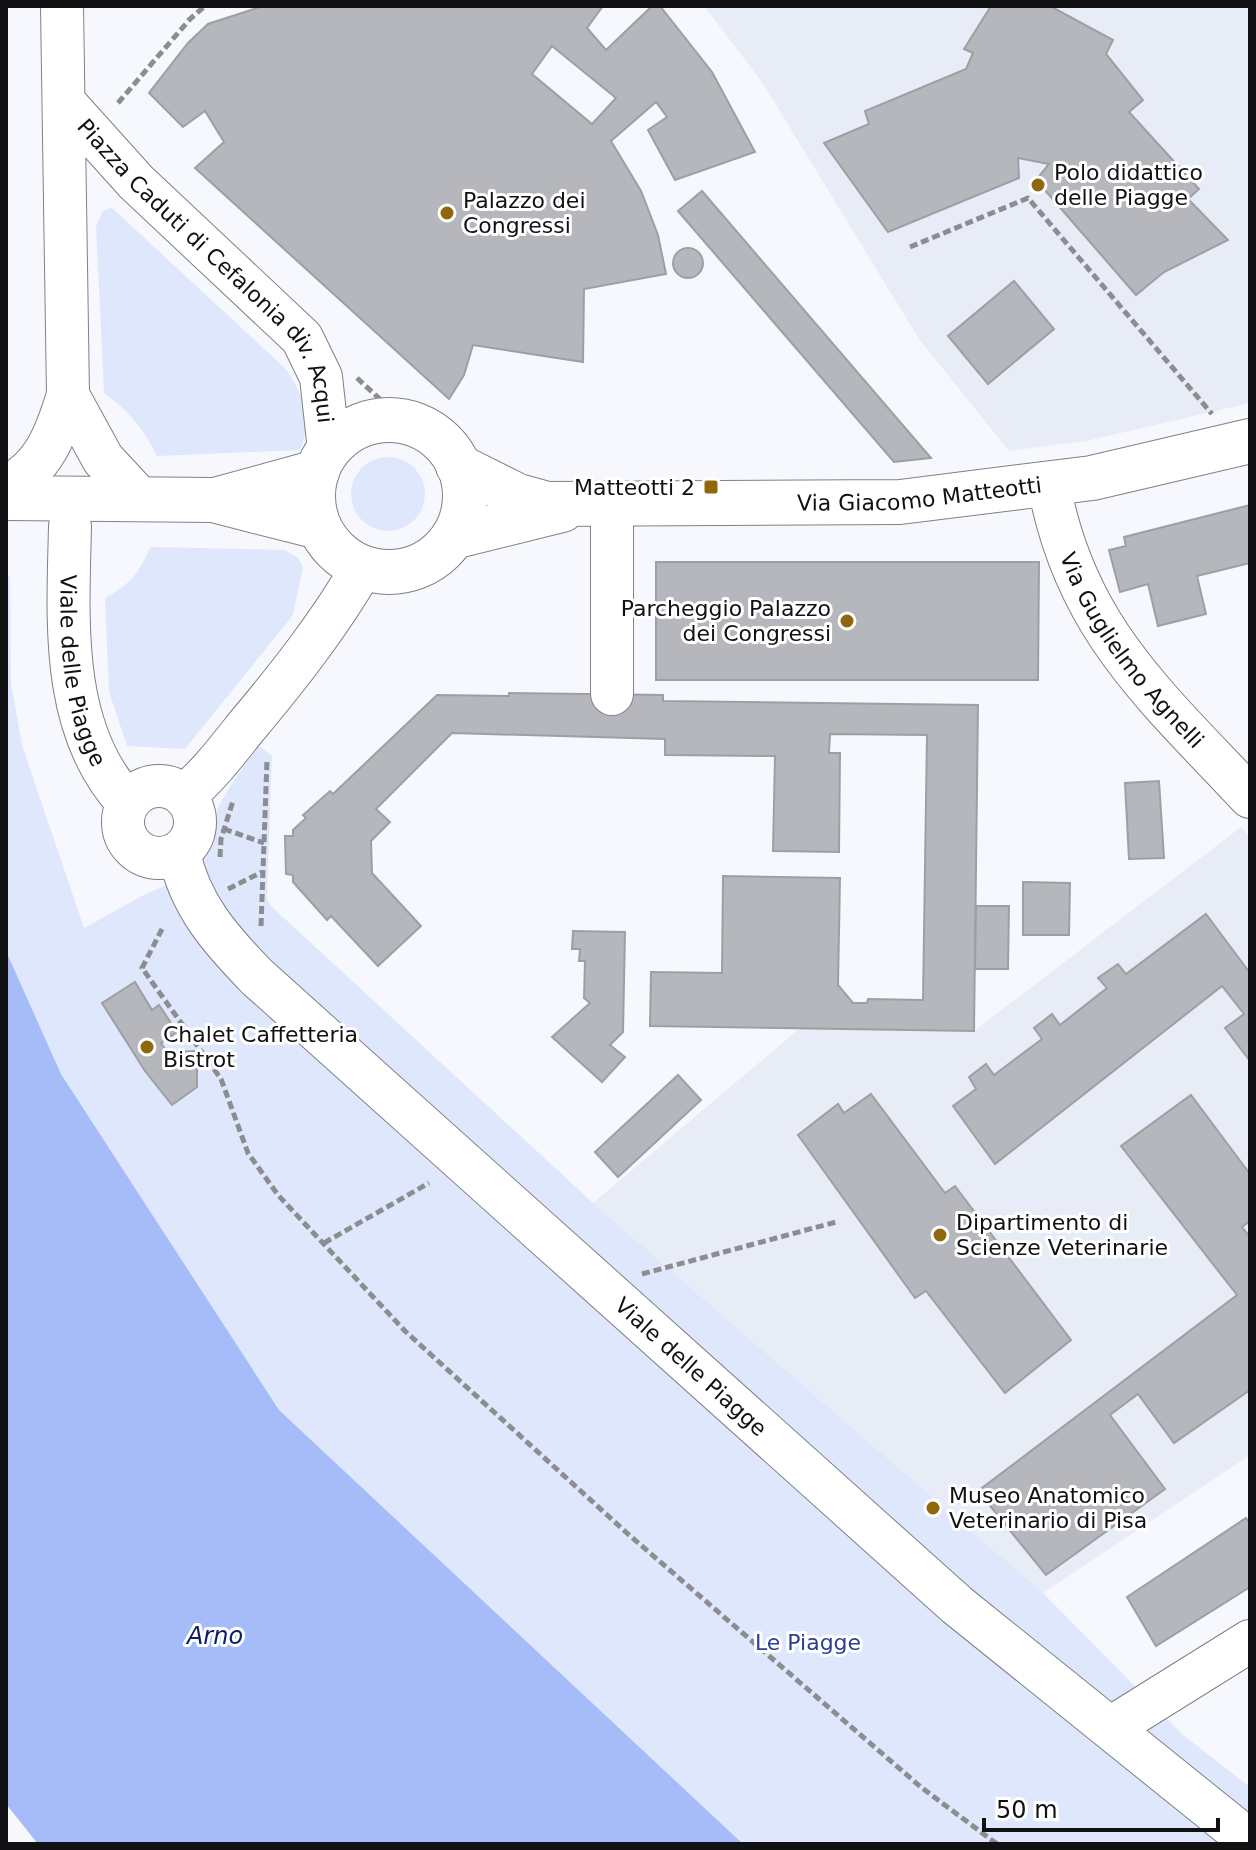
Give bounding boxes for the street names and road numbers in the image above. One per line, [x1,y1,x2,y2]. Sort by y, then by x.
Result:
street label: Piazza Caduti di Cefalonia div. Acqui [72,114,338,424]
street label: Via Giacomo Matteotti [797,472,1043,516]
street label: Via Guglielmo Agnelli [1055,549,1209,753]
street label: Viale delle Piagge [56,574,111,771]
street label: Viale delle Piagge [610,1292,772,1441]

